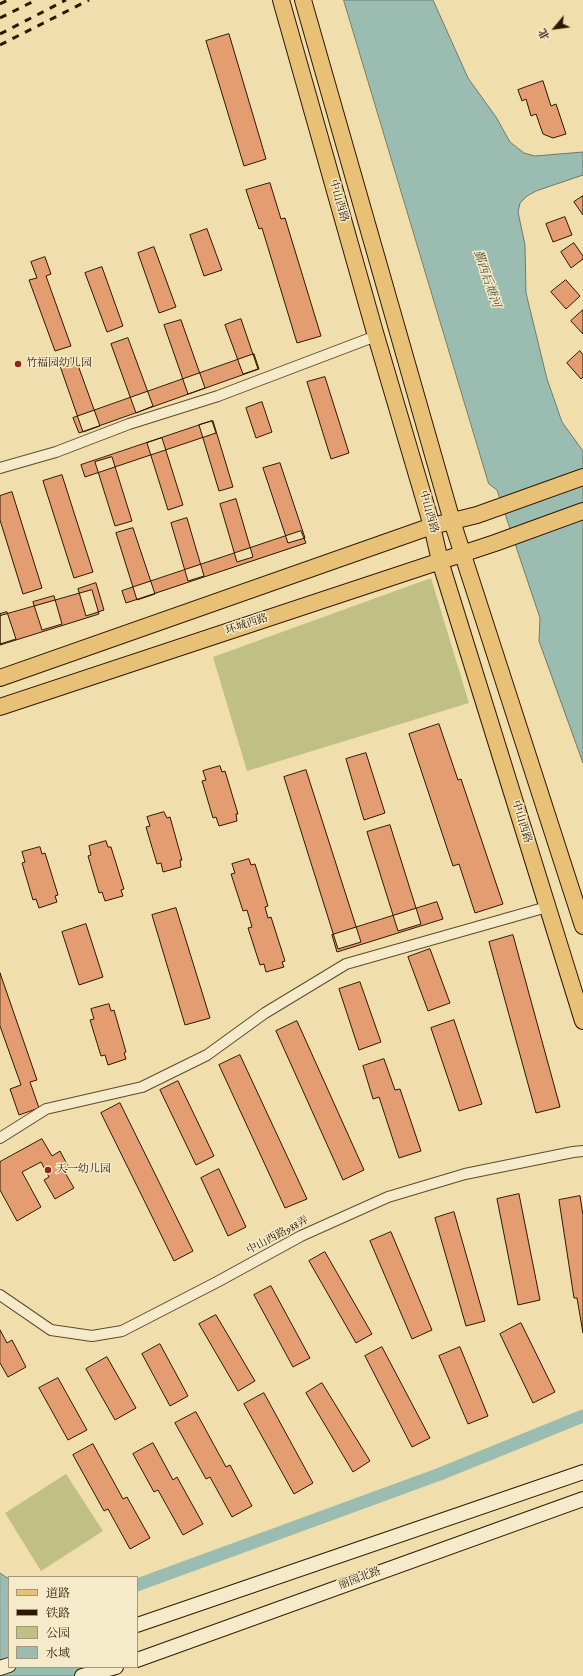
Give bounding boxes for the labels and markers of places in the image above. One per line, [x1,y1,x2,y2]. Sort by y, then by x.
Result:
place label: 竹福园幼儿园 [26,357,92,371]
marker: 竹福园幼儿园 [13,359,23,369]
place label: 天一幼儿园 [56,1163,111,1177]
marker: 天一幼儿园 [43,1165,53,1175]

